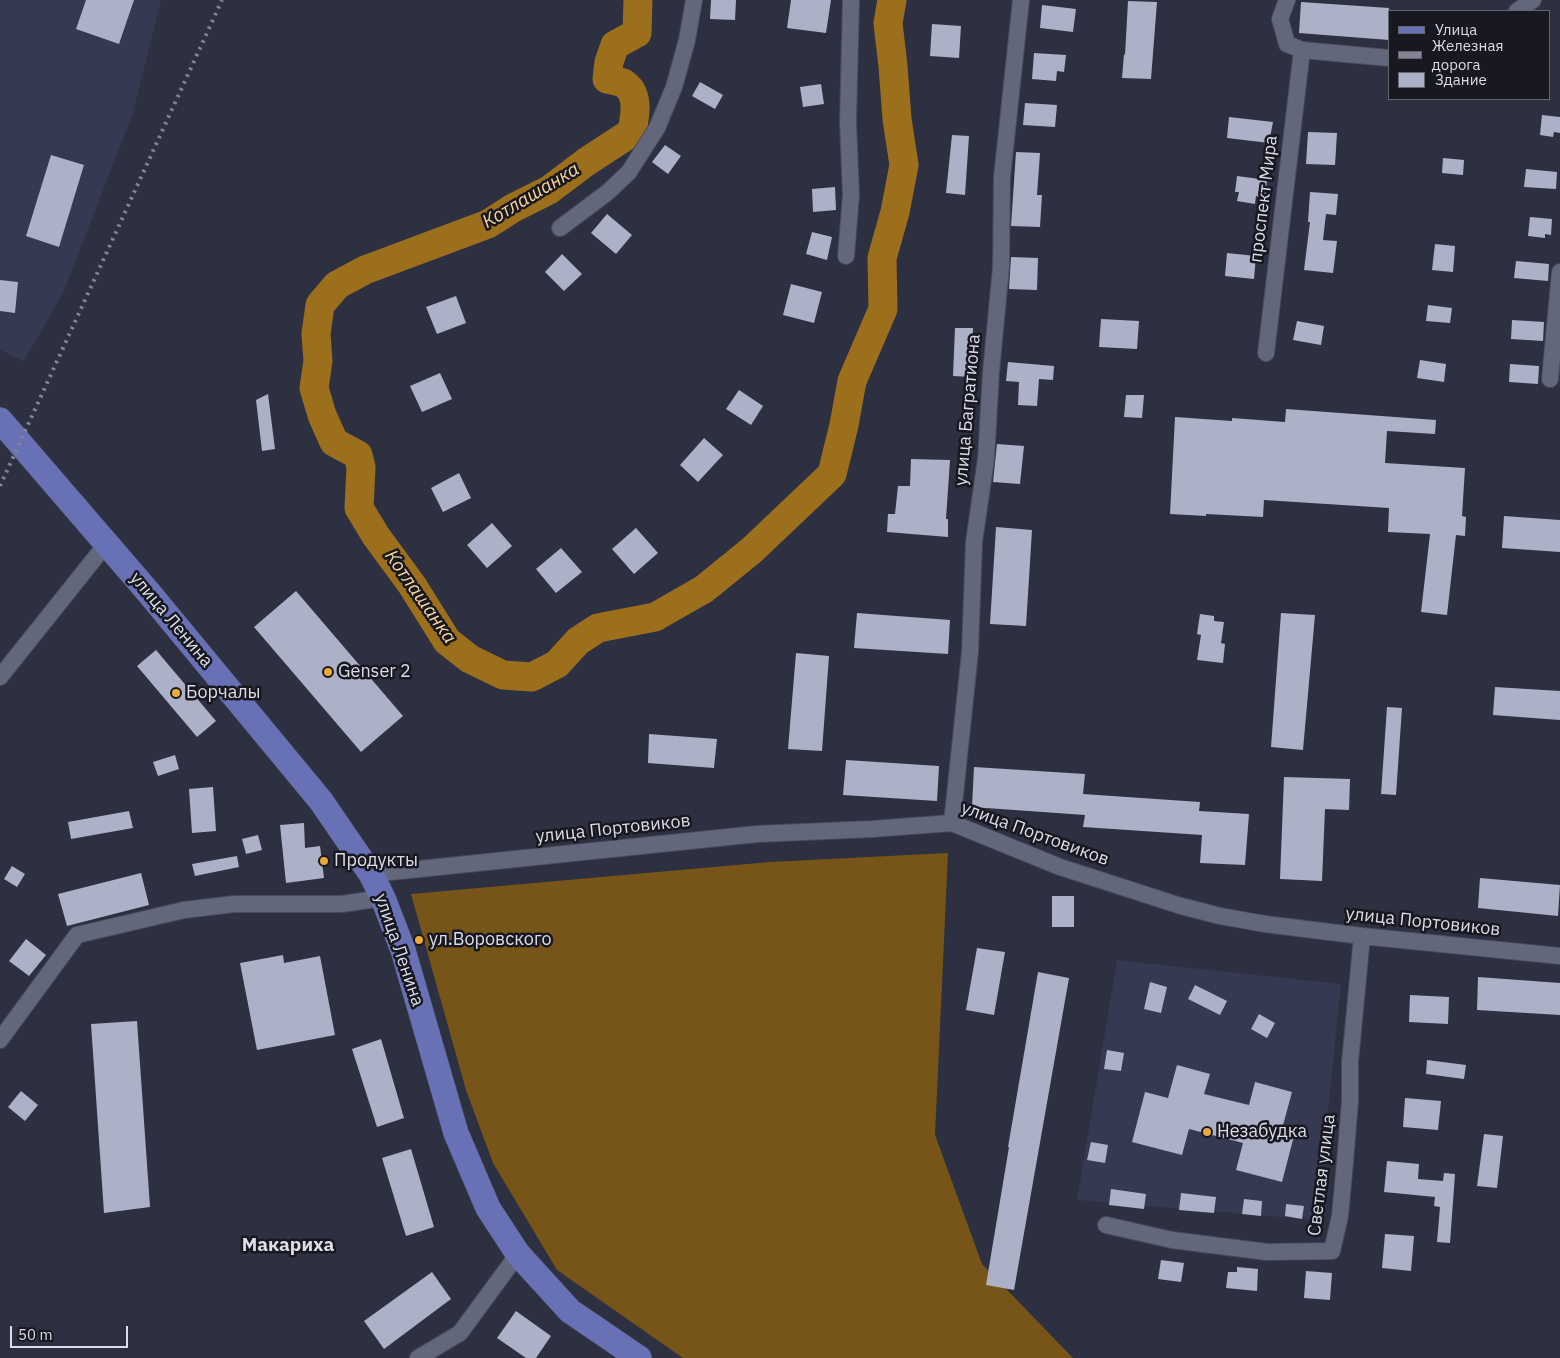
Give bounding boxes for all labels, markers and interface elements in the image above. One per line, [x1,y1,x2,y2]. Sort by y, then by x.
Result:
legend [1388,10,1550,100]
text: Улица [1435,20,1477,39]
text: Железная дорога [1432,36,1503,74]
text: Здание [1435,70,1487,89]
street label: проспект Мира [1245,134,1283,264]
water label: Котлашанка [478,158,584,234]
street label: улица Багратиона [951,333,985,487]
water label: Котлашанка [379,546,461,648]
street label: улица Ленина [125,568,217,672]
place label: Genser 2 [338,661,411,683]
marker: Genser 2 [322,666,334,678]
place label: Борчалы [186,682,261,704]
marker: Борчалы [170,687,182,699]
street label: улица Портовиков [958,797,1112,871]
street label: улица Портовиков [535,810,691,848]
place label: Продукты [334,850,418,872]
marker: Продукты [318,855,330,867]
street label: улица Ленина [370,891,428,1009]
street label: улица Портовиков [1345,903,1501,941]
place label: ул.Воровского [429,929,551,951]
marker: ул.Воровского [413,934,425,946]
street label: Светлая улица [1304,1113,1340,1237]
place label: Незабудка [1217,1121,1307,1143]
marker: Незабудка [1201,1126,1213,1138]
district label: Макариха [242,1235,334,1257]
scale bar [12,1316,130,1348]
text: 50 m [18,1325,53,1344]

